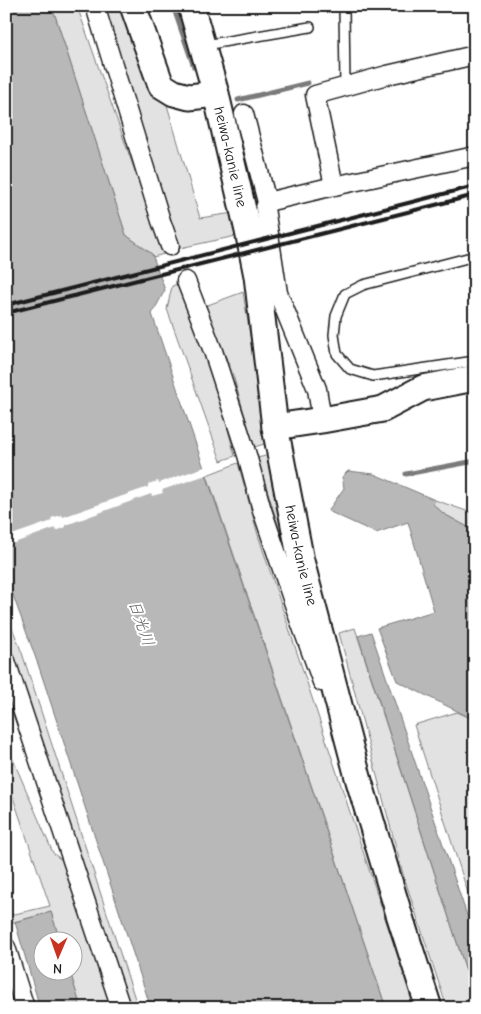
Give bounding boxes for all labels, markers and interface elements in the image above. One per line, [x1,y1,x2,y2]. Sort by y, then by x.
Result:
street label: heiwa-kanie line [210,105,251,209]
street label: heiwa-kanie line [281,503,322,608]
water label: 日光川 [125,597,157,649]
north arrow [32,932,82,982]
text: N [53,960,62,977]

